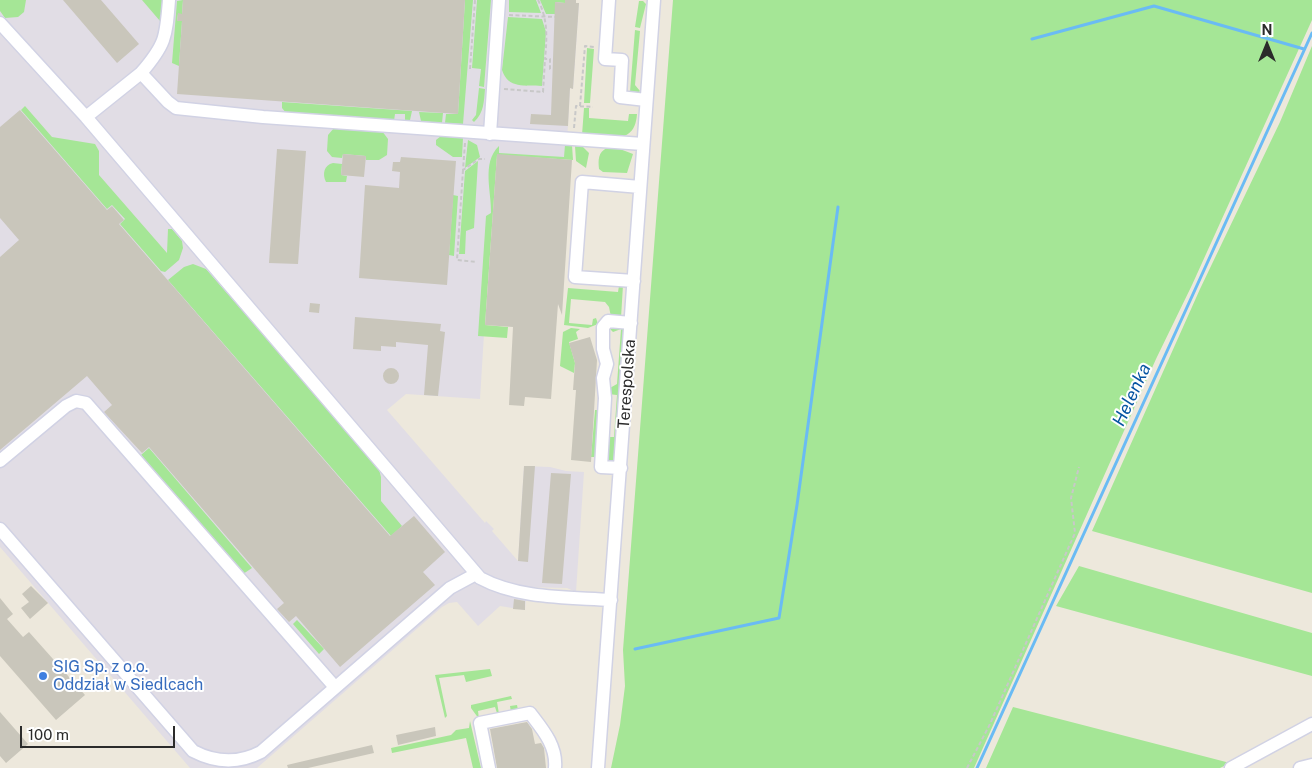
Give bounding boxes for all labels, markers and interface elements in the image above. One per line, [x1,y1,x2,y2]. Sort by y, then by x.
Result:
north arrow [1242,20,1292,70]
text: N [1262,22,1272,38]
street label: Terespolska [614,339,640,429]
water label: Helenka [1108,360,1156,430]
place label: SIG Sp. z o.o. Oddział w Siedlcach [53,657,203,695]
marker: SIG Sp. z o.o. Oddział w Siedlcach [37,670,49,682]
scale bar [22,716,178,748]
text: 100 m [28,726,69,743]

